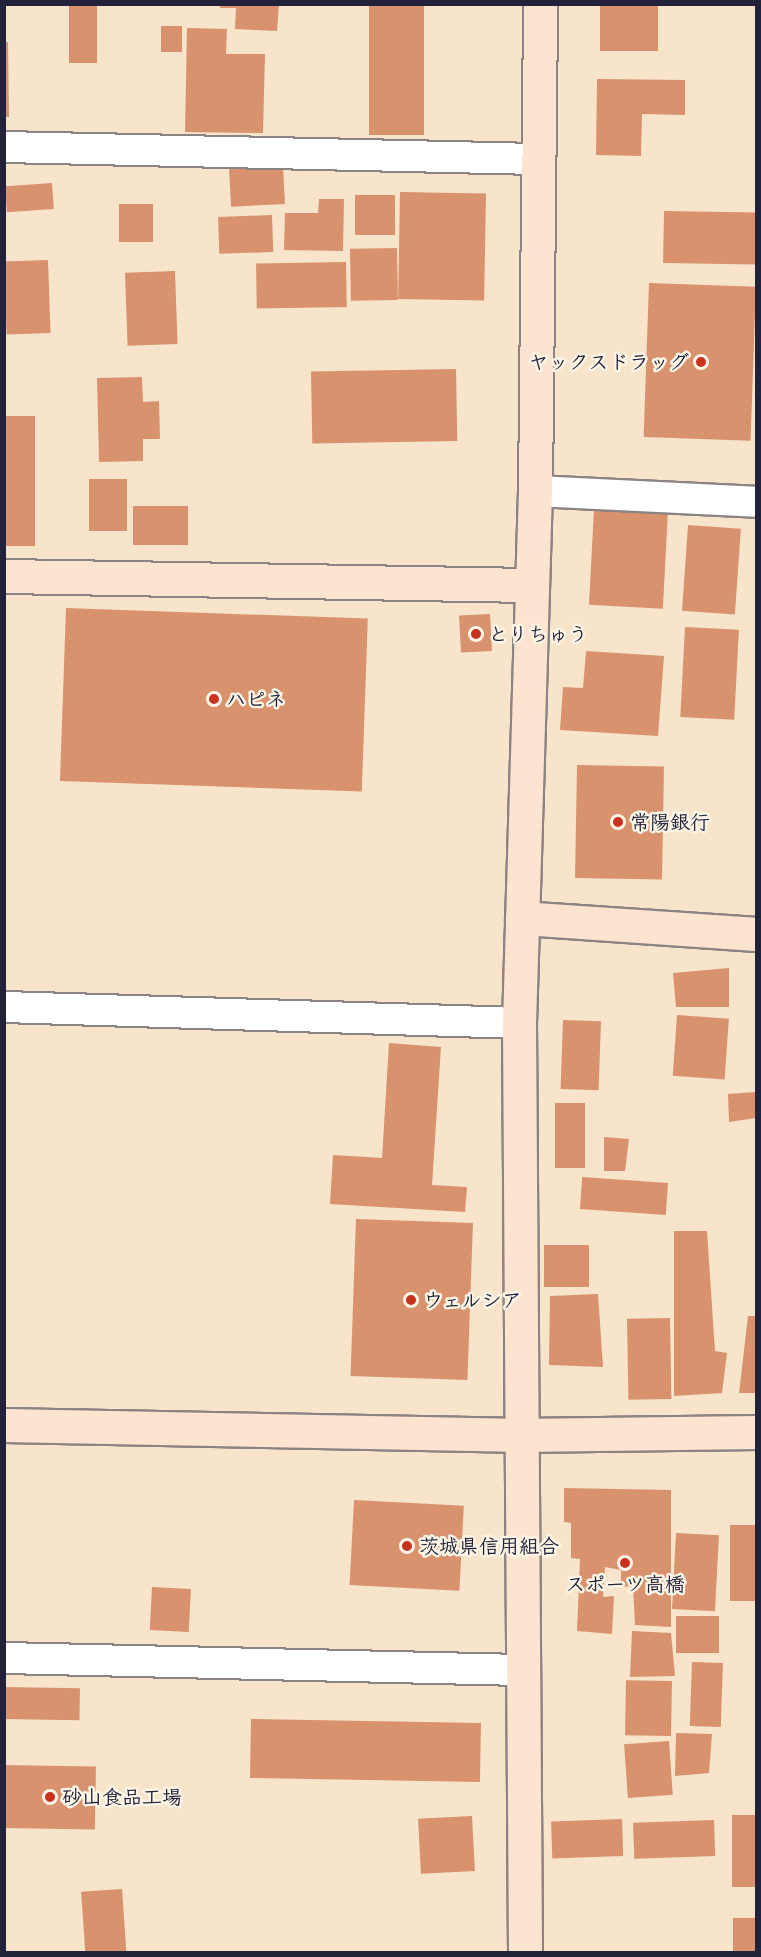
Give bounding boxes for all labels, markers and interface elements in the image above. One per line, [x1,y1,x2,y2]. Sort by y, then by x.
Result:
place label: ヤックスドラッグ [529,350,689,374]
marker: ヤックスドラッグ [694,355,708,369]
place label: とりちゅう [488,622,588,646]
marker: とりちゅう [469,627,483,641]
place label: ハピネ [226,687,286,711]
marker: ハピネ [207,692,221,706]
place label: 常陽銀行 [630,810,710,834]
marker: 常陽銀行 [611,815,625,829]
place label: ウェルシア [423,1288,523,1312]
marker: ウェルシア [404,1293,418,1307]
place label: 茨城県信用組合 [419,1534,559,1558]
marker: 茨城県信用組合 [400,1539,414,1553]
marker: スポーツ高橋 [618,1556,632,1570]
place label: スポーツ高橋 [565,1572,685,1596]
place label: 砂山食品工場 [62,1785,182,1809]
marker: 砂山食品工場 [43,1790,57,1804]

